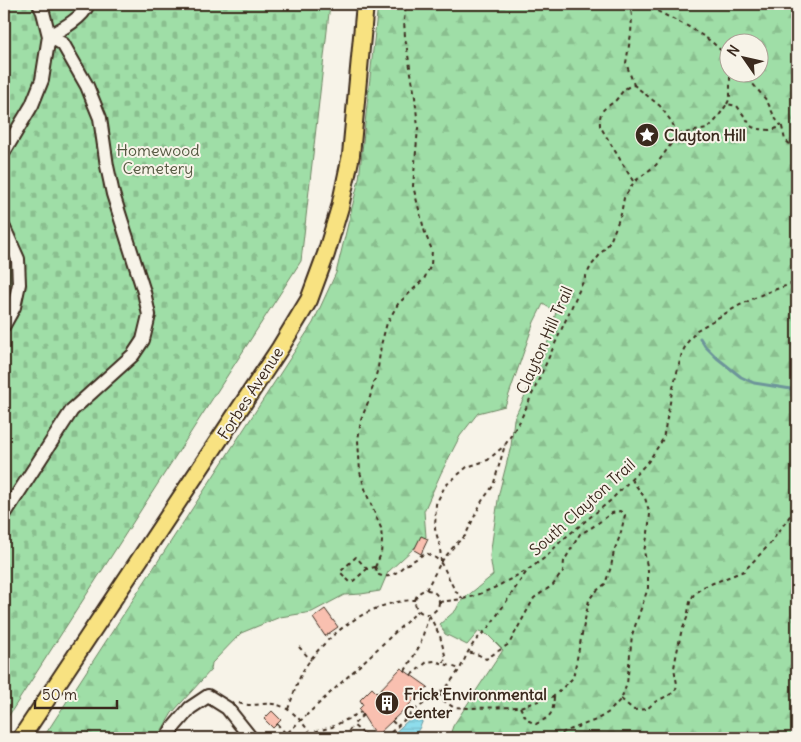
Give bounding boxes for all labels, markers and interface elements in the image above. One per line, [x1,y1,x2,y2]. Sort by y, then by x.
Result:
north arrow [718,32,768,82]
text: N [723,42,743,60]
place icon: Clayton Hill [634,122,660,148]
place label: Clayton Hill [664,125,746,146]
park label: Homewood Cemetery [116,140,200,178]
street label: Clayton Hill Trail [511,283,577,397]
street label: Forbes Avenue [213,343,287,443]
street label: South Clayton Trail [525,454,639,560]
scale bar [35,677,118,709]
place label: Frick Environmental Center [404,684,547,722]
text: 50 m [42,685,77,704]
building icon: Frick Environmental Center [374,690,400,716]

